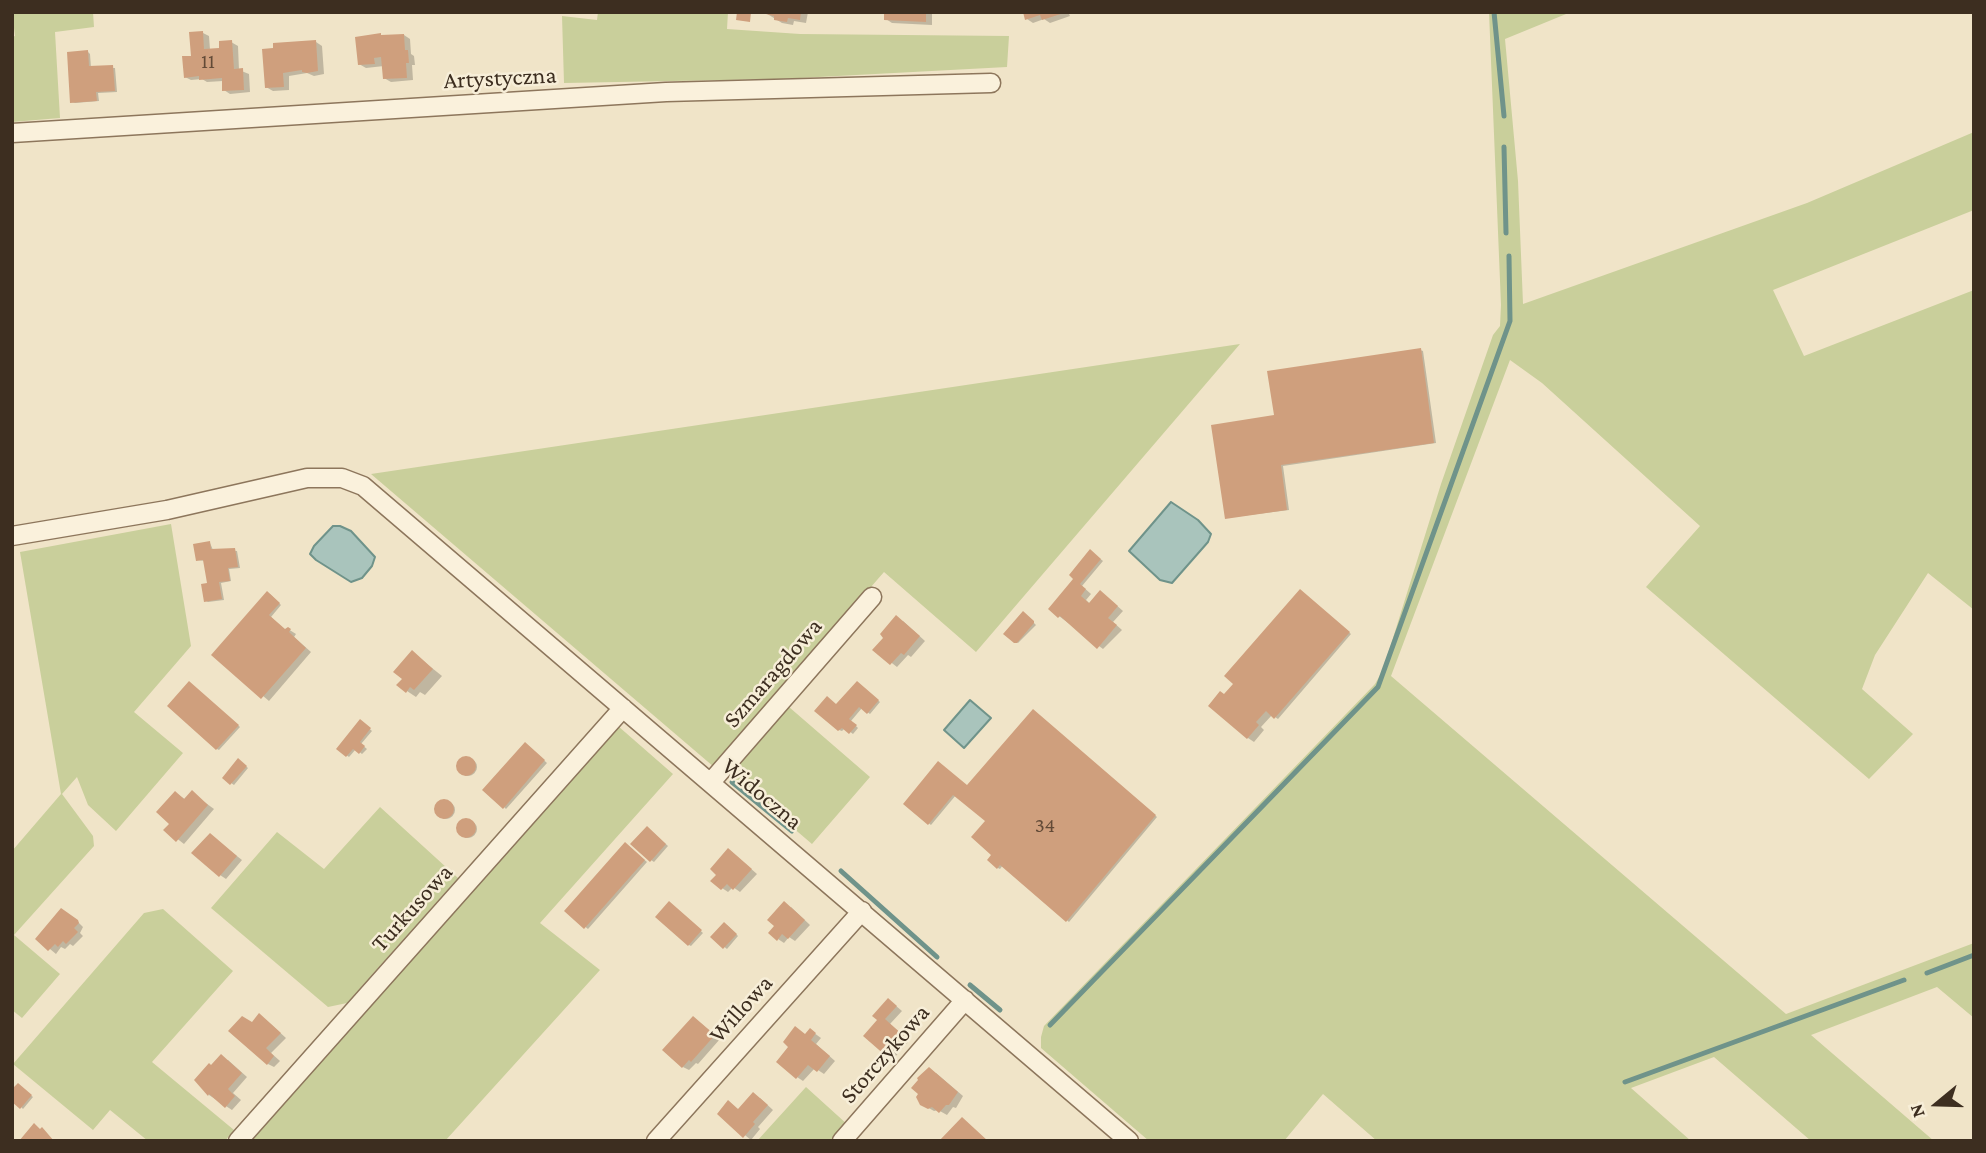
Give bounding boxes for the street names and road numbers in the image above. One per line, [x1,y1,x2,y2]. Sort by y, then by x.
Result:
street label: Artystyczna [443,61,557,95]
street label: Szmaragdowa [718,612,828,734]
street label: Widoczna [716,752,808,836]
street label: Turkusowa [365,858,459,958]
street label: Willowa [703,969,779,1049]
street label: Storczykowa [834,999,936,1109]

